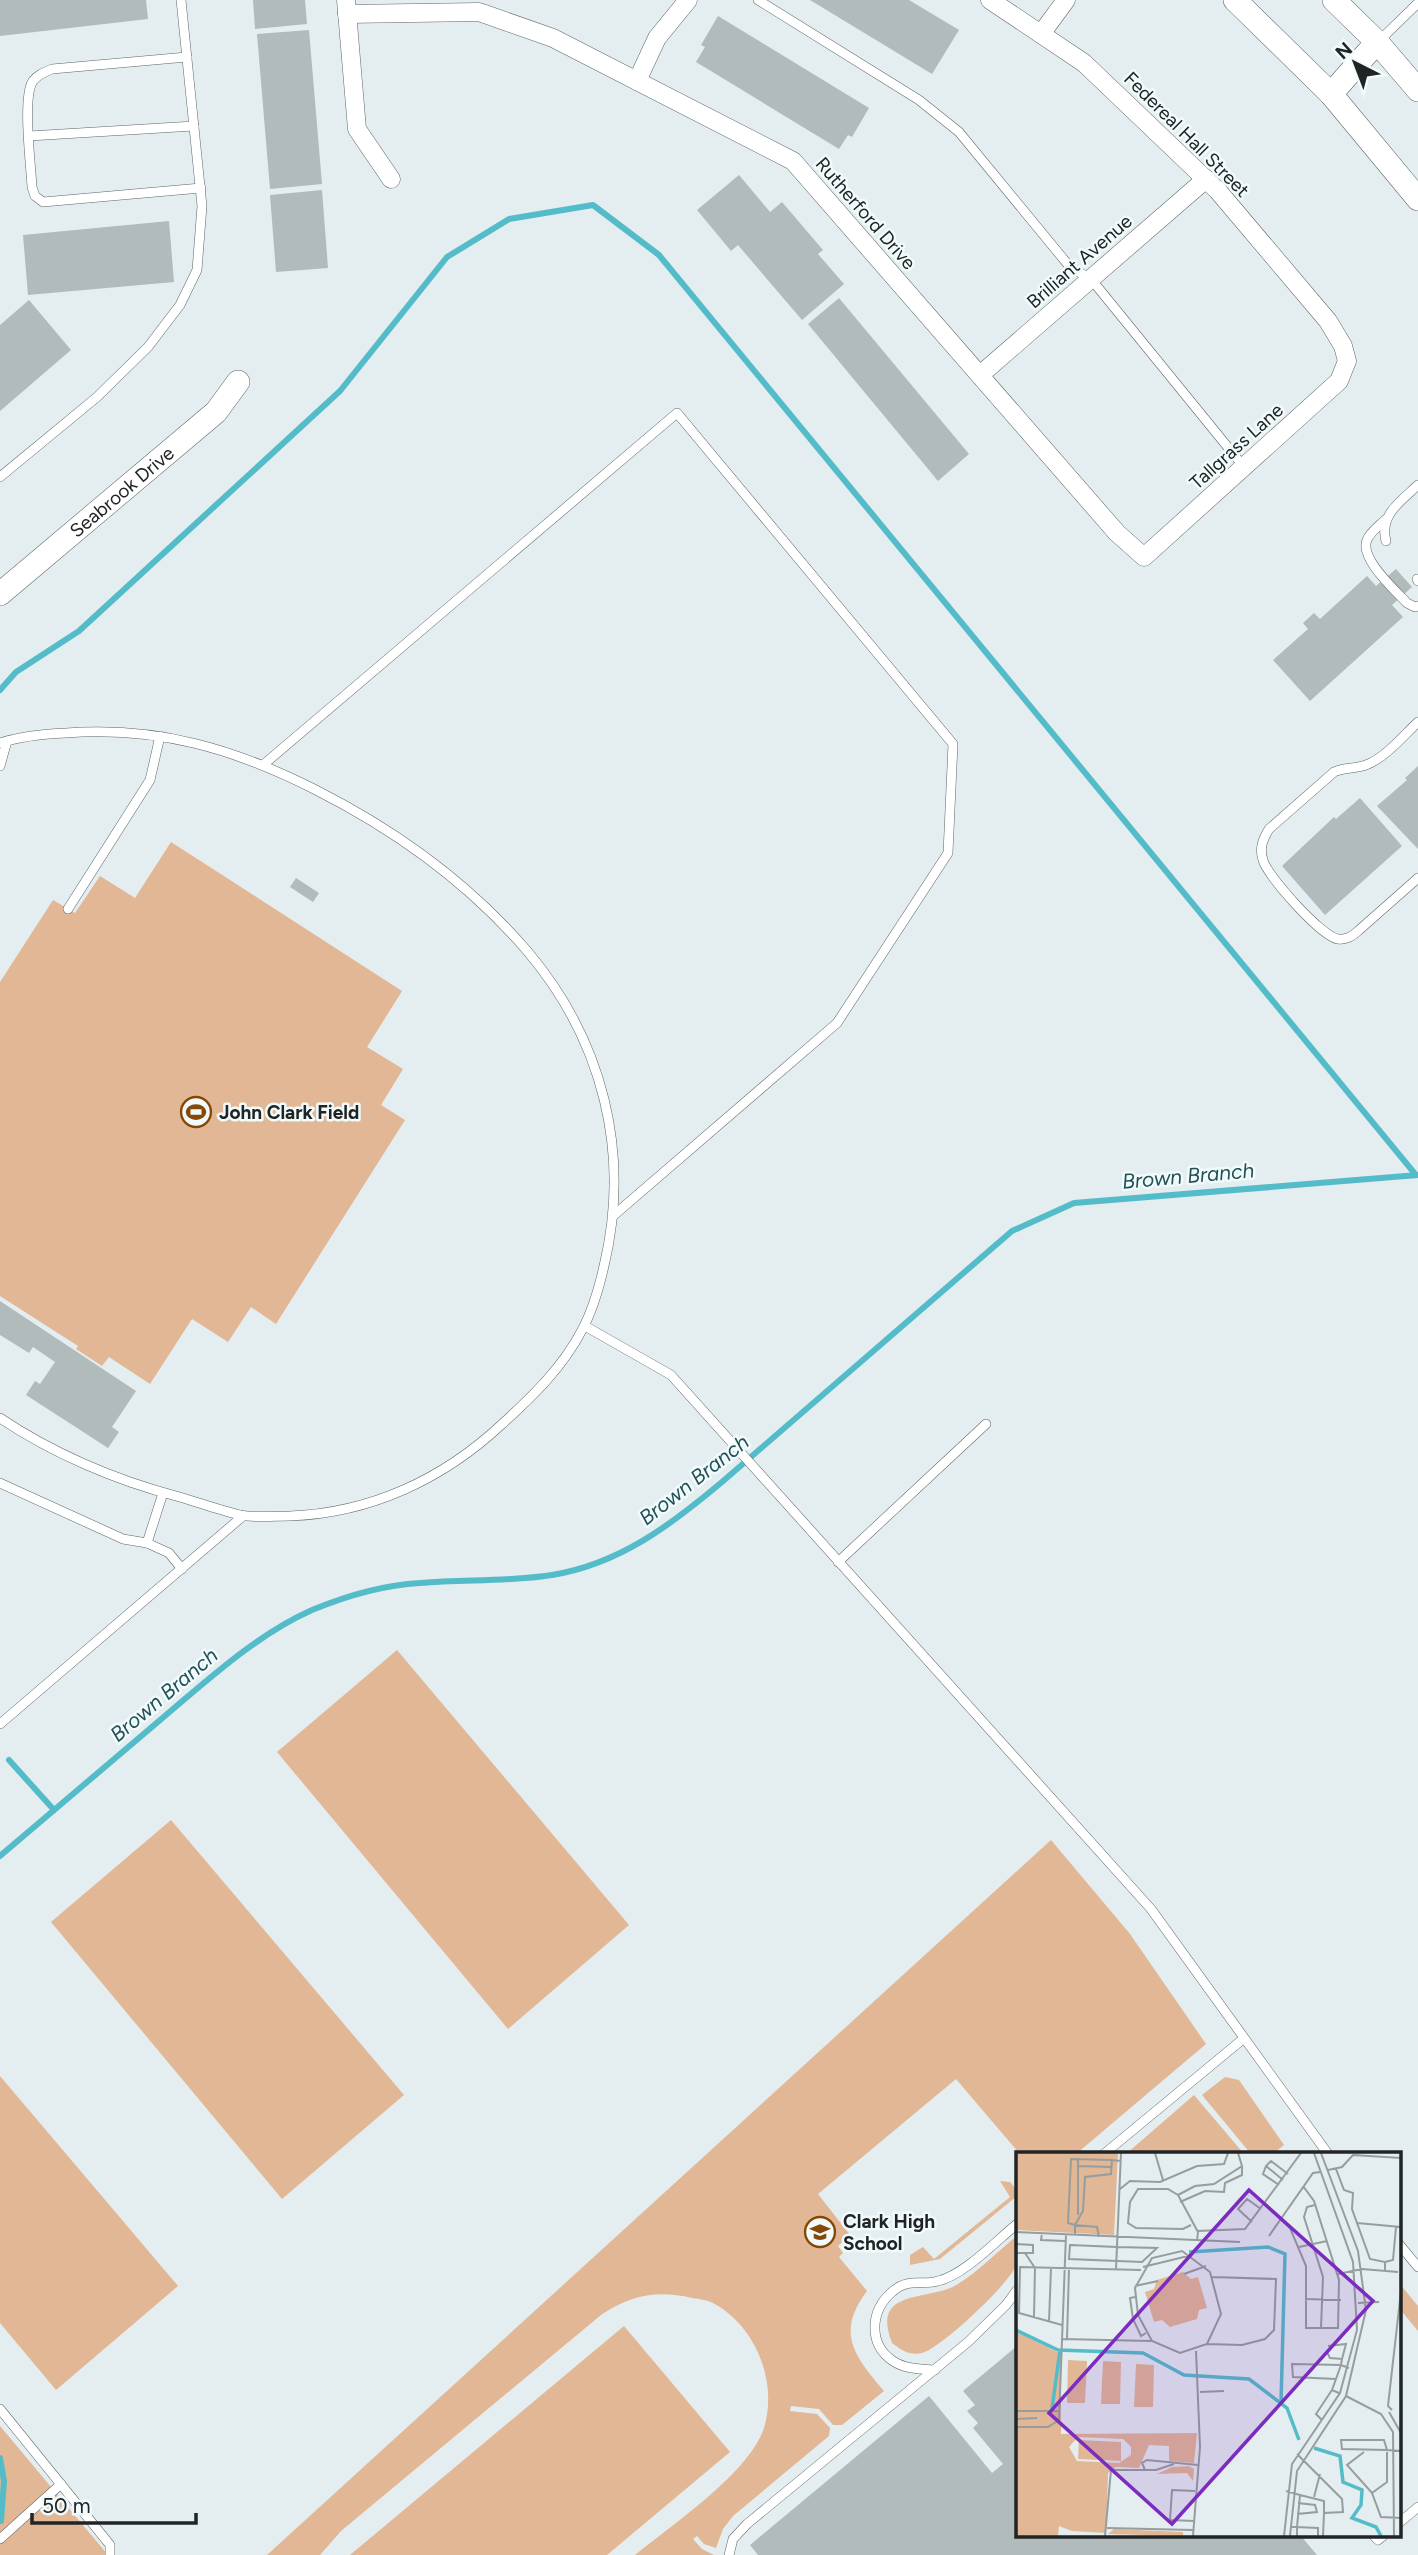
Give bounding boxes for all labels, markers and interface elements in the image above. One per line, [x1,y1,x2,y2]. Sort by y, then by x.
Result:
north arrow [1320,28,1390,98]
text: N [1331,37,1357,64]
street label: Federeal Hall Street [1119,67,1254,202]
street label: Rutherford Drive [811,152,921,274]
street label: Brilliant Avenue [1022,210,1137,313]
street label: Tallgrass Lane [1185,398,1288,494]
street label: Seabrook Drive [65,441,179,542]
sports icon: John Clark Field [179,1095,213,1129]
place label: John Clark Field [219,1101,359,1124]
water label: Brown Branch [1121,1157,1255,1194]
water label: Brown Branch [634,1429,754,1530]
water label: Brown Branch [105,1642,223,1747]
inset map [1016,2152,1400,2538]
place label: Clark High School [843,2210,935,2255]
school or university icon: Clark High School [803,2215,837,2249]
scale bar [32,2482,196,2526]
text: 50 m [42,2493,91,2518]

